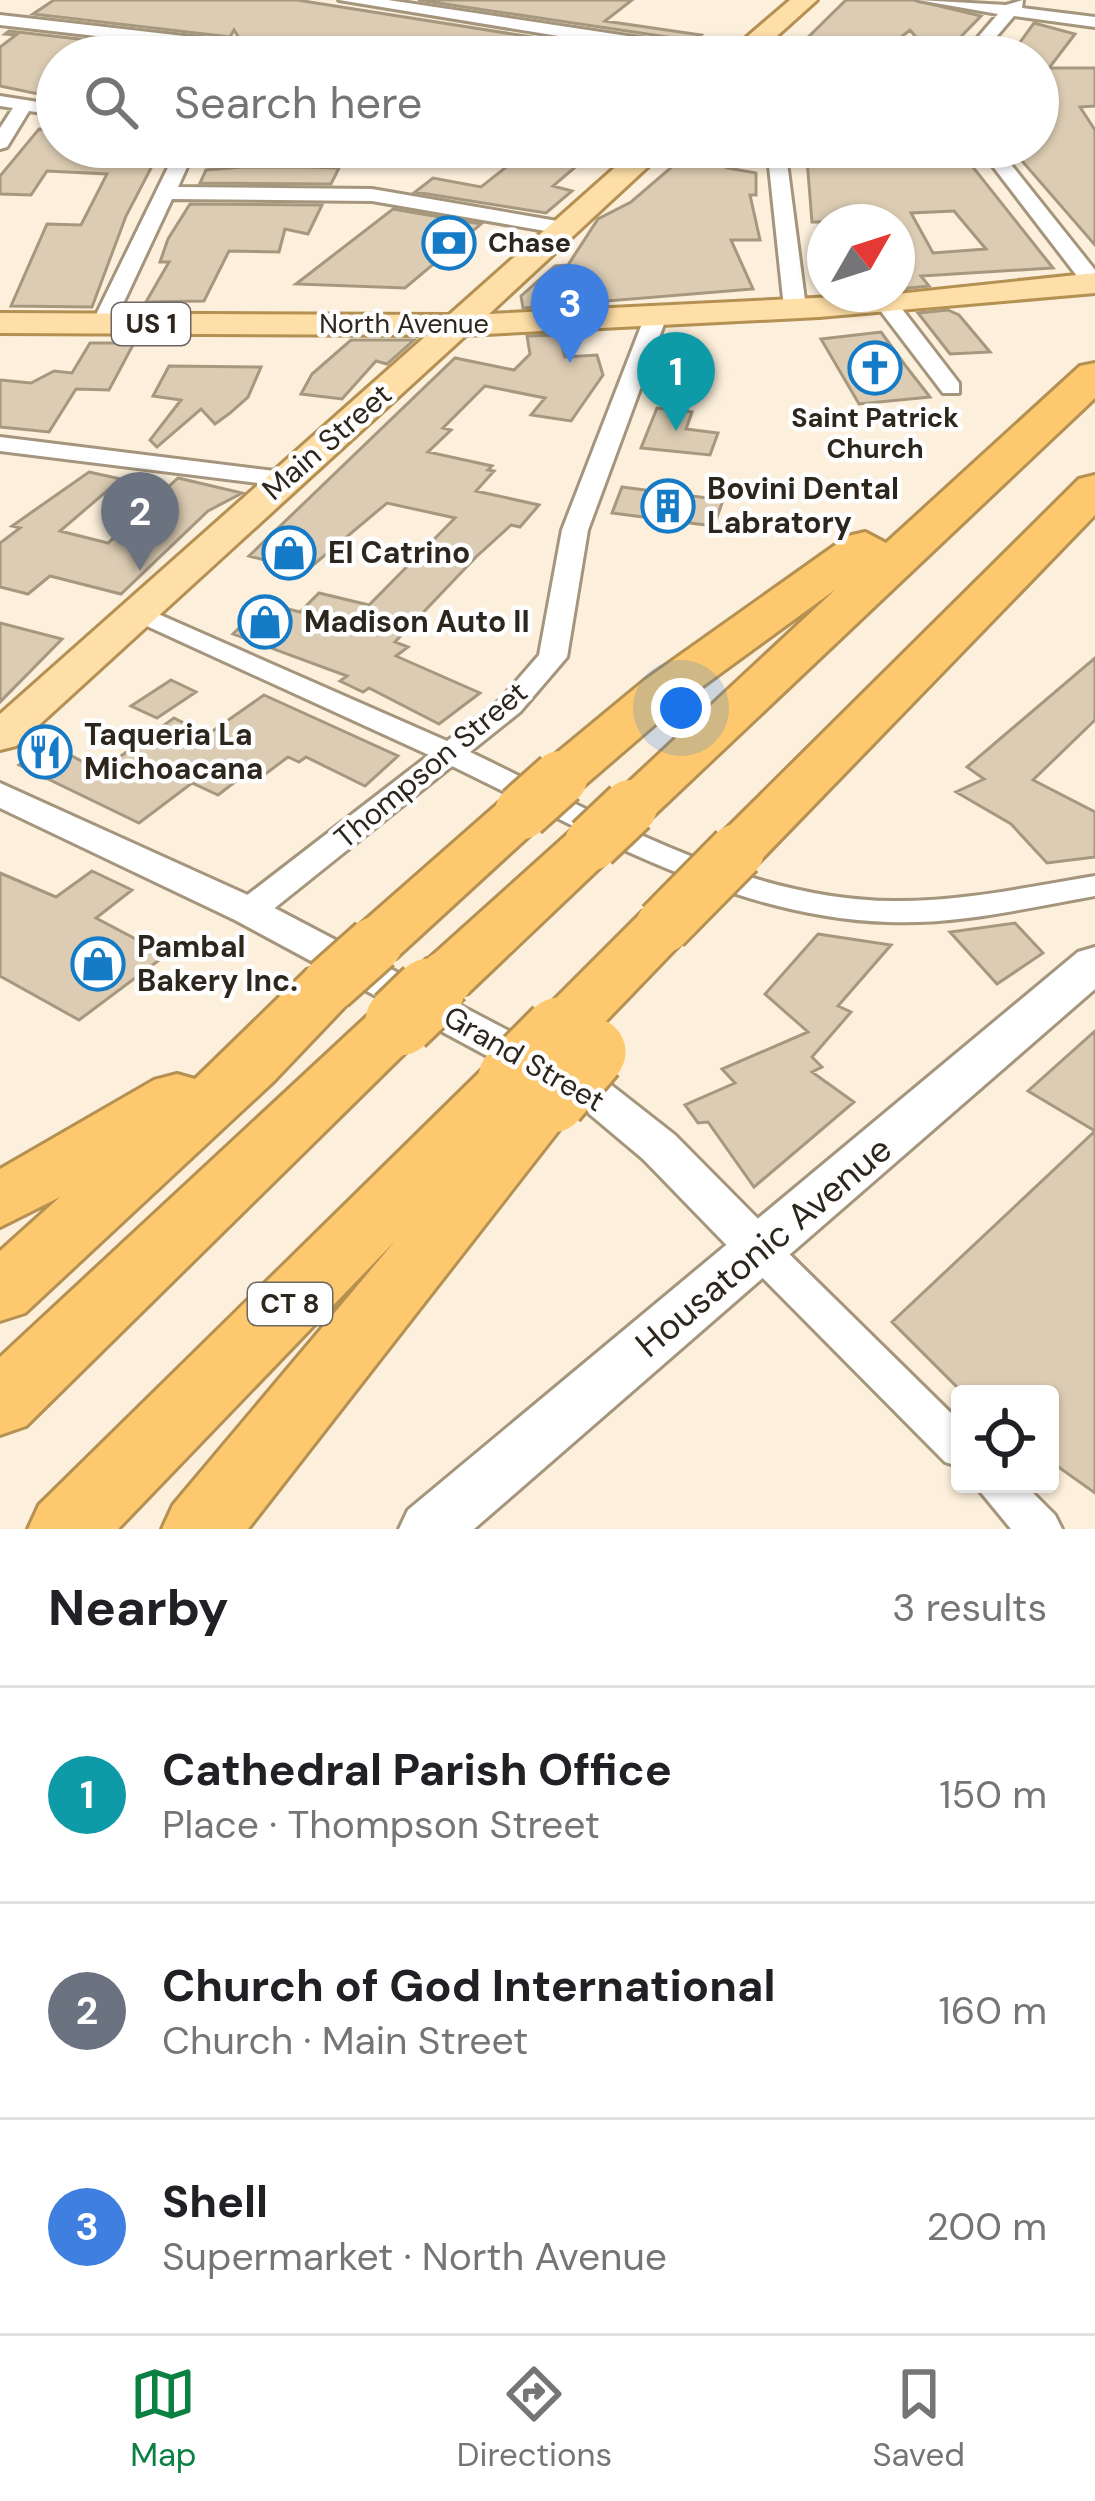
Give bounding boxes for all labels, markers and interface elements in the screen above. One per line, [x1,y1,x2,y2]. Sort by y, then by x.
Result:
search box [36,36,1059,168]
icon: search [78,69,144,135]
text: Search here [174,73,422,132]
north arrow [807,204,915,312]
bank icon: Chase [421,215,477,271]
place label: Chase [488,225,571,260]
pin: 3 [531,264,609,363]
road number: US 1 [112,303,190,345]
street label: North Avenue [319,306,489,341]
pin: 1 [637,332,715,431]
church icon: Saint Patrick Church [847,340,903,396]
street label: Main Street [254,375,399,508]
place label: Saint Patrick Church [791,400,959,466]
place label: Bovini Dental Labratory [707,469,899,542]
pin: 2 [101,472,179,571]
building icon: Bovini Dental Labratory [640,478,696,534]
shop icon: El Catrino [261,525,317,581]
place label: El Catrino [328,533,470,572]
shop icon: Madison Auto II [237,594,293,650]
place label: Madison Auto II [304,602,530,641]
street label: Thompson Street [326,672,535,857]
your location [651,678,711,738]
place label: Taqueria La Michoacana [84,715,263,788]
restaurant icon: Taqueria La Michoacana [17,724,73,780]
place label: Pambal Bakery Inc. [137,927,298,1000]
shop icon: Pambal Bakery Inc. [70,936,126,992]
street label: Grand Street [437,997,612,1120]
street label: Housatonic Avenue [625,1125,901,1367]
road number: CT 8 [248,1283,332,1325]
map controls [951,1385,1059,1493]
button: locate [951,1385,1059,1493]
text: Nearby [48,1574,229,1641]
text: 3 results [892,1582,1047,1633]
text: Cathedral Parish Office [162,1740,672,1799]
text: 1 [80,1769,94,1820]
text: 150 m [939,1769,1047,1820]
text: Place · Thompson Street [162,1799,600,1850]
text: Church of God International [162,1956,775,2015]
text: 2 [76,1985,98,2036]
text: 160 m [939,1985,1047,2036]
text: Church · Main Street [162,2015,528,2066]
text: Shell [162,2172,268,2231]
text: 3 [75,2201,99,2252]
text: 200 m [926,2201,1047,2252]
text: Supermarket · North Avenue [162,2231,667,2282]
tab: Map [130,2361,197,2476]
tab: Directions [457,2361,612,2476]
tab: Saved [872,2361,965,2476]

